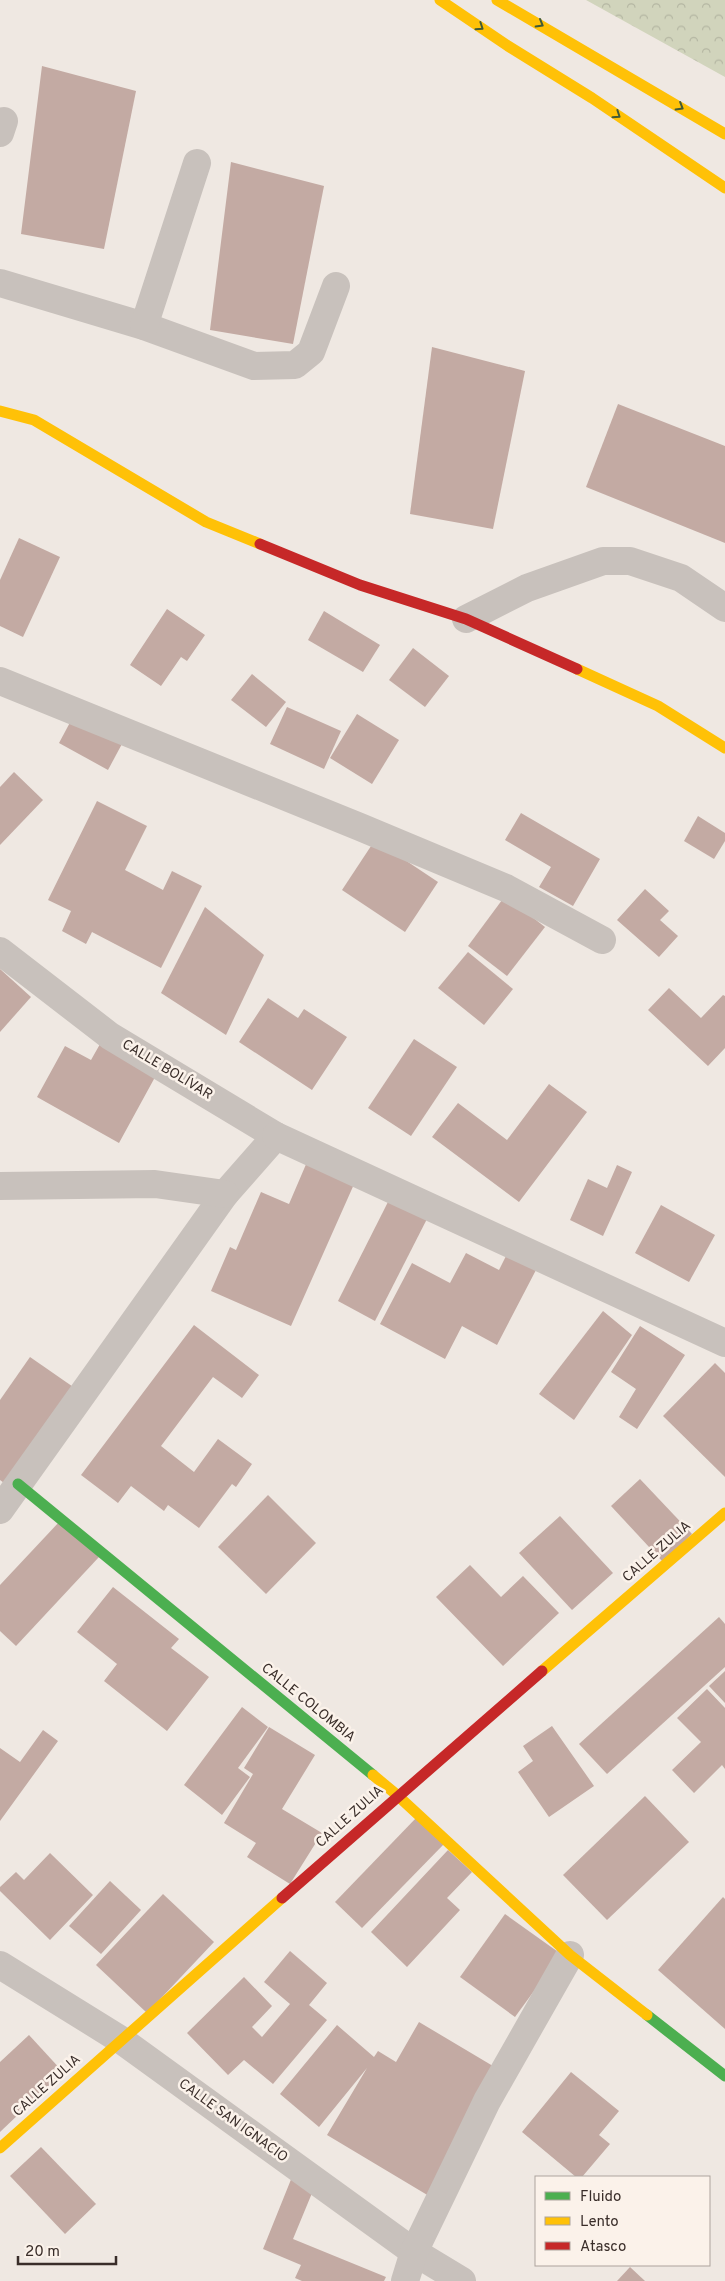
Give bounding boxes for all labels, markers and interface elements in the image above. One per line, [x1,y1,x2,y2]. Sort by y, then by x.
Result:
one-way arrow [534,18,543,28]
one-way arrow [475,21,484,30]
one-way arrow [674,100,683,110]
one-way arrow [611,109,621,118]
street label: CALLE BOLÍVAR [119,1035,216,1104]
street label: CALLE ZULIA [619,1518,695,1586]
street label: CALLE COLOMBIA [258,1660,358,1746]
street label: CALLE ZULIA [313,1782,387,1852]
street label: CALLE ZULIA [10,2051,84,2121]
street label: CALLE SAN IGNACIO [175,2076,291,2166]
legend [535,2176,710,2266]
text: Fluido [580,2188,621,2207]
text: Lento [580,2213,619,2232]
scale bar [18,2234,115,2266]
text: Atasco [580,2238,626,2257]
text: 20 m [25,2243,60,2262]

